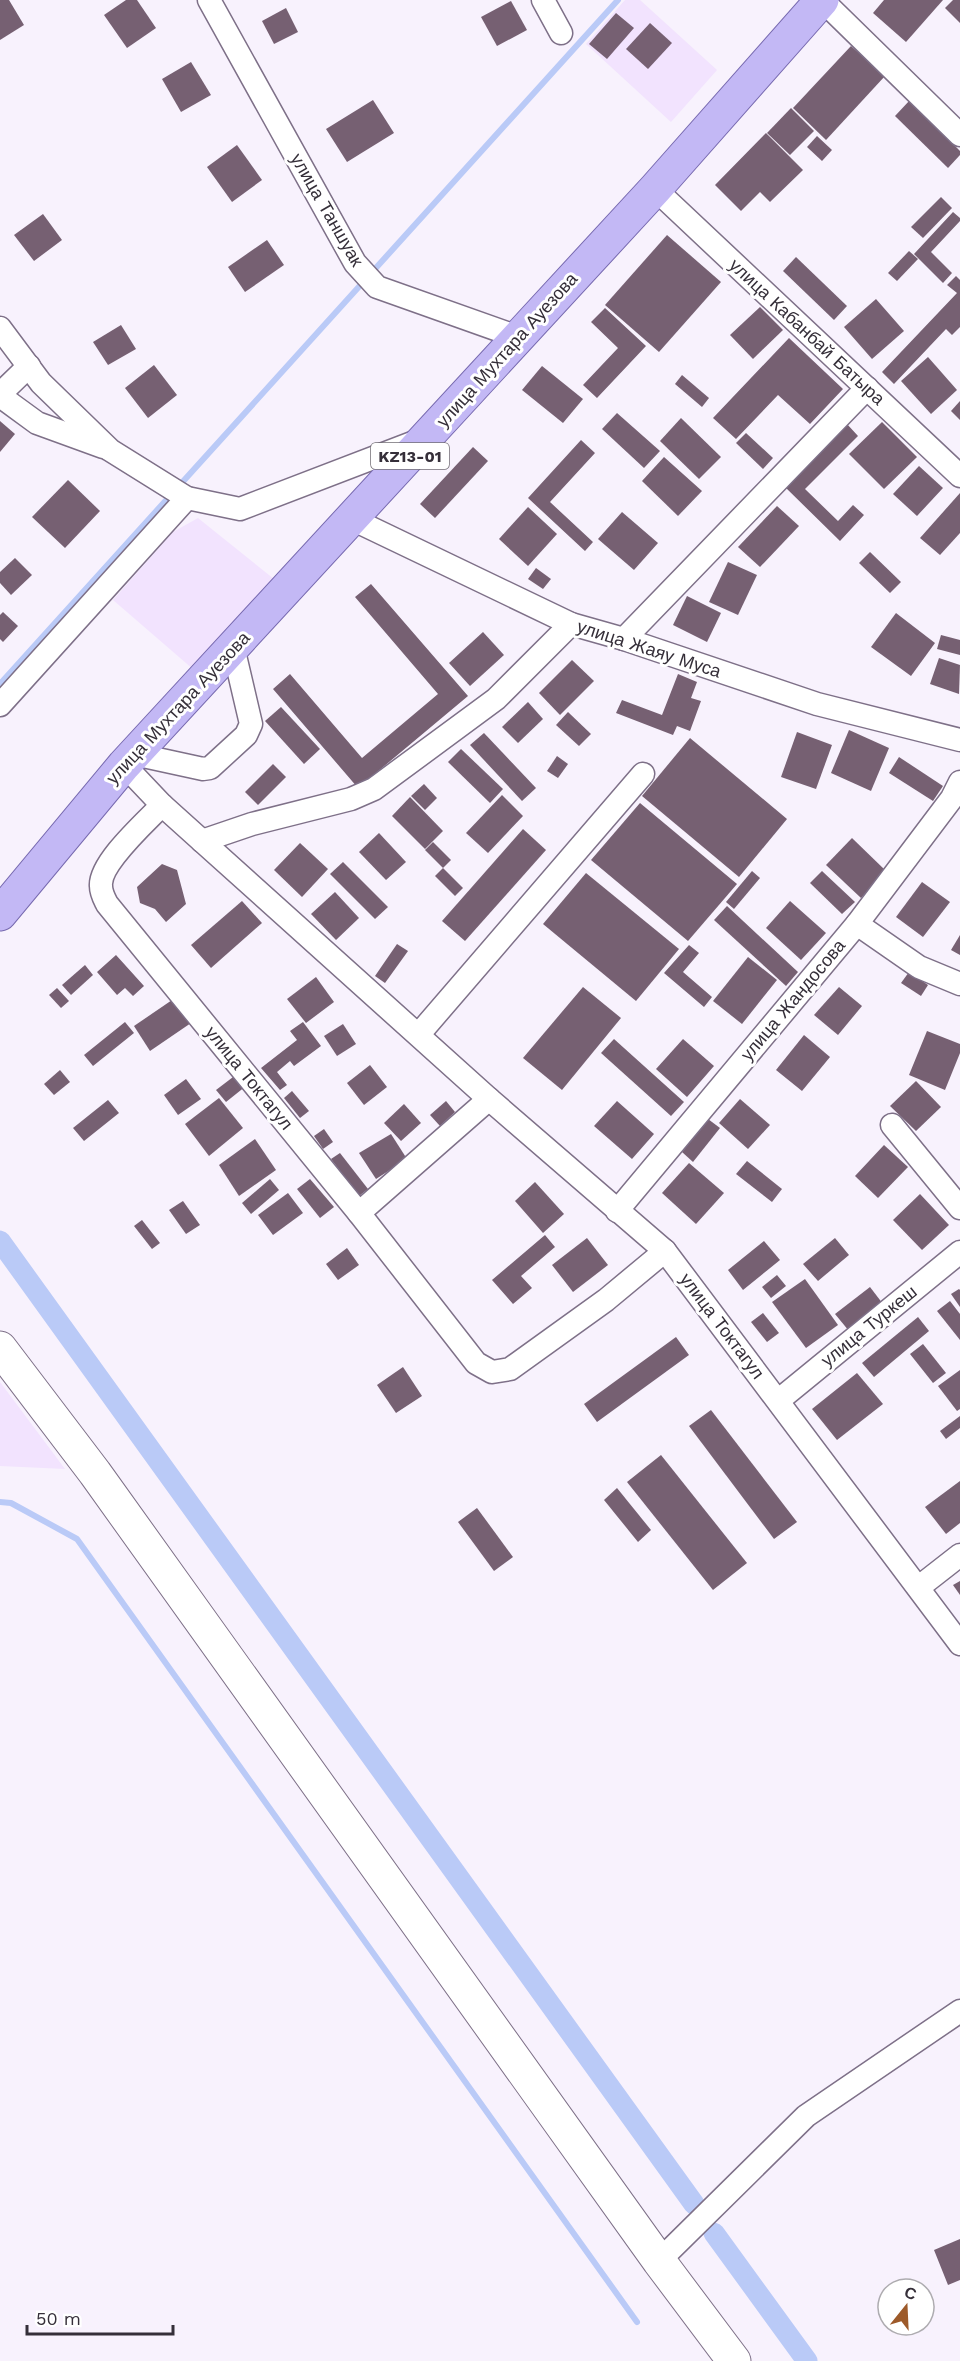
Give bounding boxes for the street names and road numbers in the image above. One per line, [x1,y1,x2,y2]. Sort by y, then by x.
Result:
street label: улица Таншуак [287,150,368,270]
street label: улица Кабанбай Батыра [725,254,890,410]
street label: улица Мухтара Ауезова [432,267,582,431]
road number: KZ13-01 [371,443,449,469]
street label: улица Жаяу Муса [574,615,725,682]
street label: улица Мухтара Ауезова [102,626,254,788]
street label: улица Жандосова [736,934,850,1064]
street label: улица Токтагул [201,1022,298,1134]
street label: улица Токтагул [676,1269,769,1383]
street label: улица Туркеш [817,1281,921,1371]

